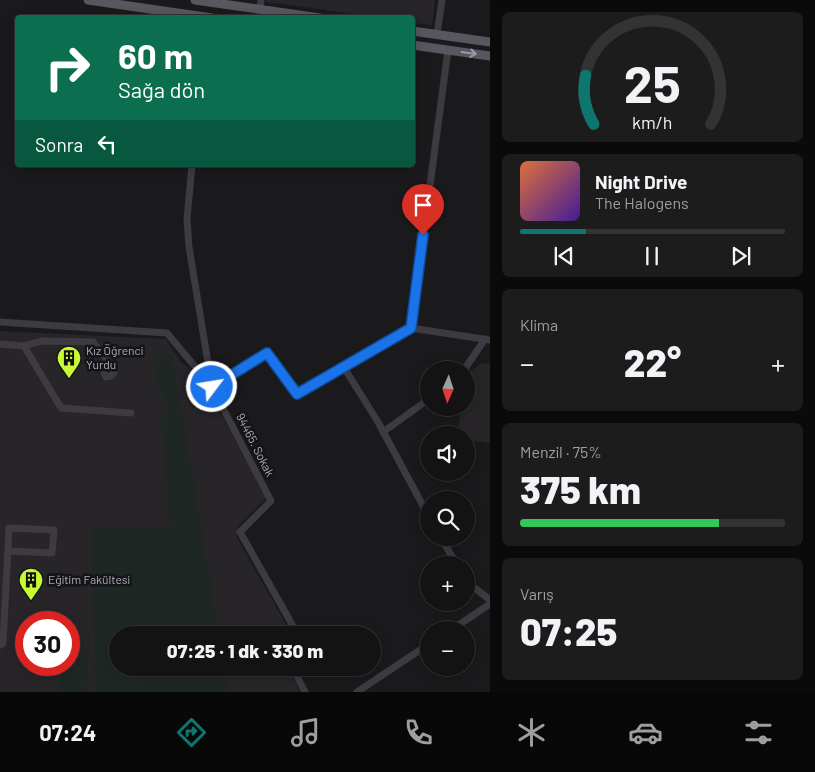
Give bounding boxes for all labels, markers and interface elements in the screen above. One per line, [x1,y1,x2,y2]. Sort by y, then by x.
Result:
text: 60 m [118,34,193,76]
icon: right [35,35,100,100]
one-way arrow [460,48,476,58]
text: 25 [624,51,681,113]
text: Sağa dön [118,76,205,102]
text: km/h [632,111,673,133]
icon: left [93,130,121,158]
text: Sonra [35,133,83,156]
text: Night Drive [595,170,687,193]
pin [402,184,444,235]
icon: arrive [409,191,437,219]
text: The Halogens [595,193,689,212]
icon: previous [550,242,578,270]
icon: pause [638,242,666,270]
icon: next [727,242,755,270]
text: Klima [520,315,558,334]
text: 22° [624,339,681,385]
place label: Kız Öğrenci Yurdu [86,343,143,371]
building icon: Kız Öğrenci Yurdu [56,345,82,379]
text: − [520,346,534,380]
text: + [771,346,785,380]
position arrow [185,360,237,412]
north arrow [420,361,475,416]
map controls [420,361,475,676]
street label: 94465. Sokak [234,411,278,479]
button: sound [420,426,475,481]
text: Menzil · 75% [520,442,602,461]
text: 375 km [520,466,641,512]
button: search [420,491,475,546]
button: + [420,556,475,611]
building icon: Eğitim Fakültesi [18,567,44,601]
place label: Eğitim Fakültesi [48,572,130,586]
text: Varış [520,584,554,603]
text: 07:25 [520,608,617,654]
speed limit sign: 30 [15,611,80,676]
button: − [420,621,475,676]
text: 07:25 · 1 dk · 330 m [167,639,323,662]
icon: directions [174,715,209,750]
icon: music [288,715,323,750]
icon: phone [401,715,436,750]
icon: climate [514,715,549,750]
icon: car [628,715,663,750]
icon: filters [741,715,776,750]
text: 07:24 [39,719,96,745]

